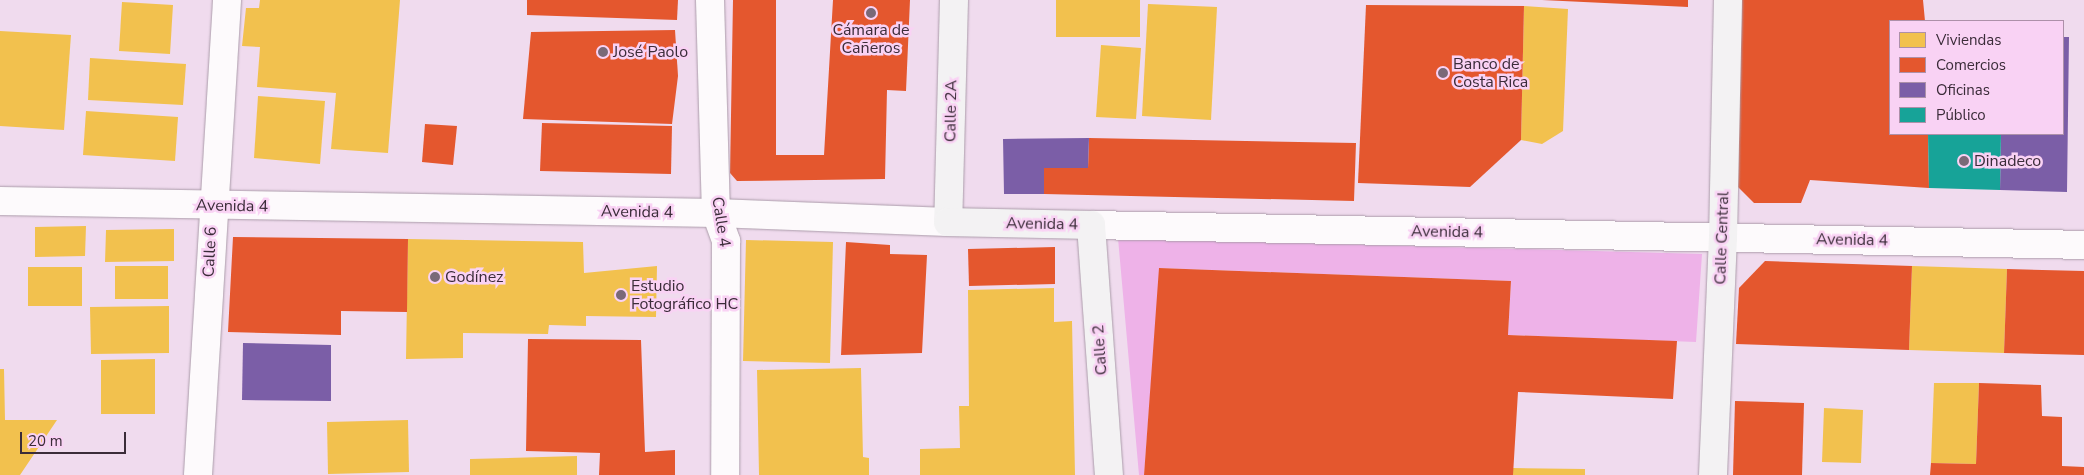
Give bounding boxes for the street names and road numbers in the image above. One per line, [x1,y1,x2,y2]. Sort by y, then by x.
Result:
street label: Calle 2A [941,80,961,142]
street label: Calle Central [1711,191,1733,285]
street label: Avenida 4 [196,196,268,216]
street label: Calle 4 [708,196,734,248]
street label: Avenida 4 [601,202,673,222]
street label: Avenida 4 [1006,214,1078,234]
street label: Avenida 4 [1411,222,1483,242]
street label: Calle 6 [199,226,221,278]
street label: Avenida 4 [1816,230,1888,250]
street label: Calle 2 [1089,324,1111,376]

